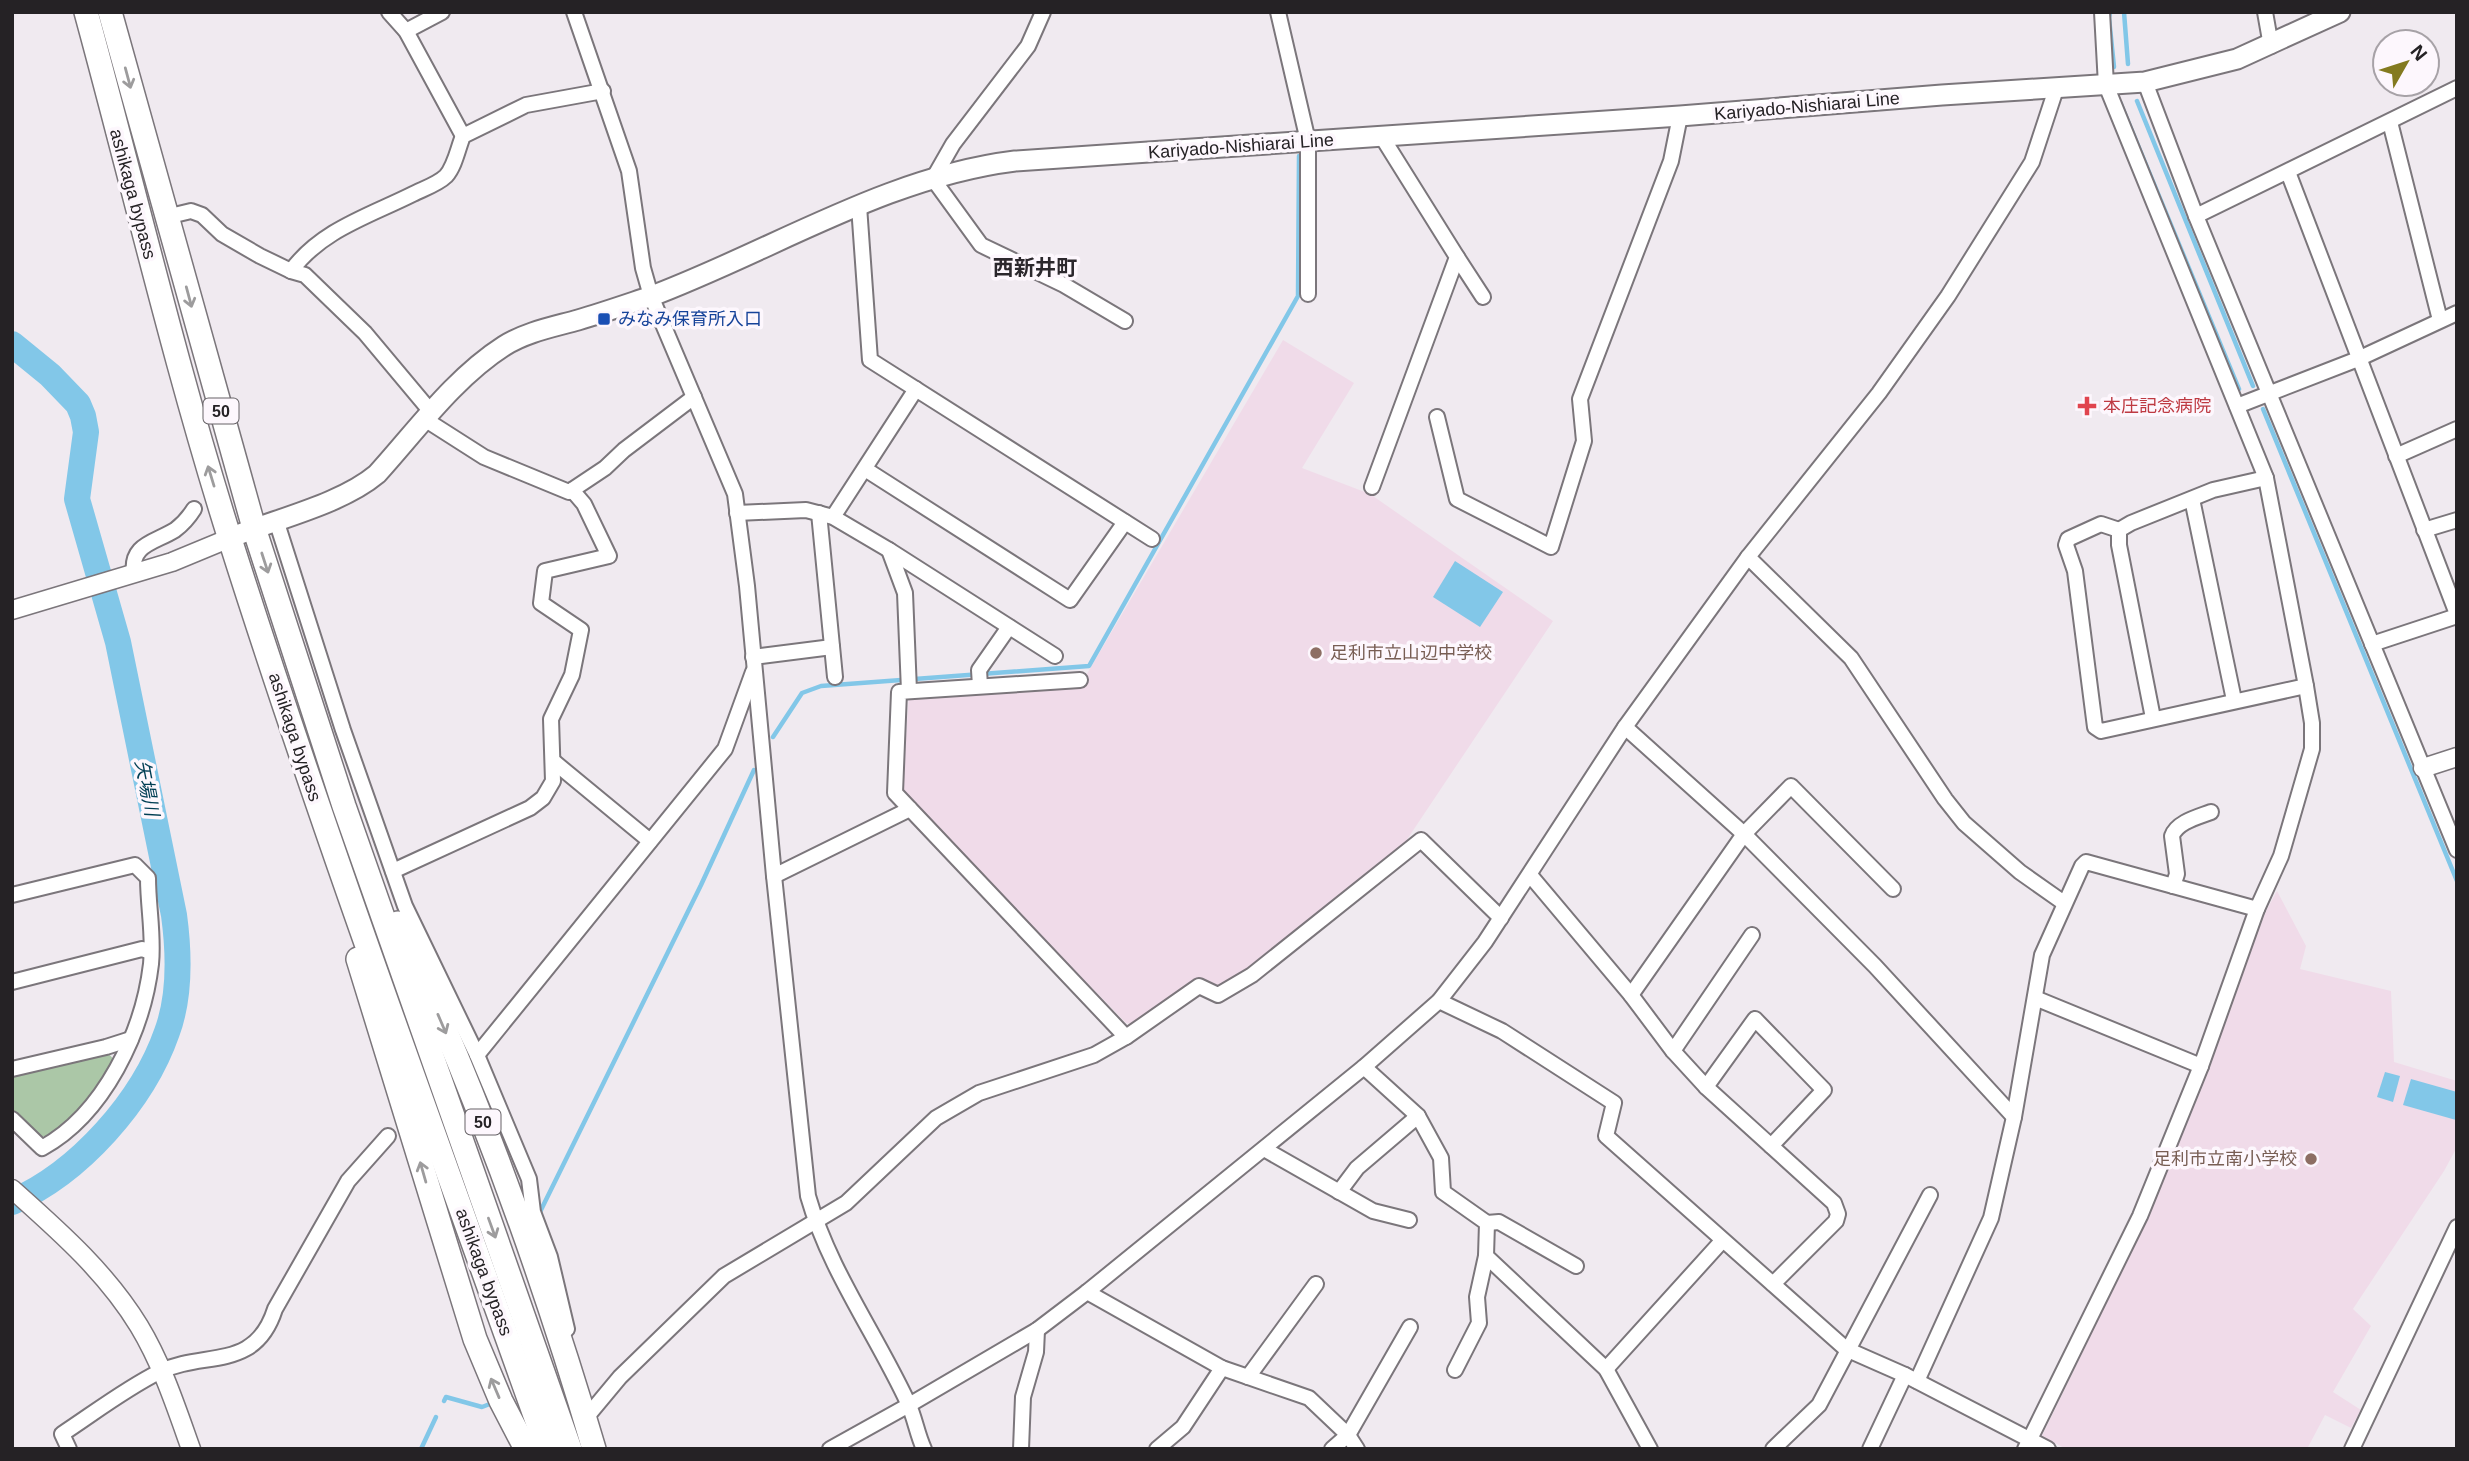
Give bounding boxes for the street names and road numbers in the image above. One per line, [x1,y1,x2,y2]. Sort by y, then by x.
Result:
street label: Kariyado-Nishiarai Line [1713,88,1901,124]
street label: ashikaga bypass [106,127,160,261]
street label: Kariyado-Nishiarai Line [1147,130,1335,162]
road number: 50 [204,398,238,424]
street label: ashikaga bypass [265,670,325,804]
road number: 50 [466,1110,500,1134]
street label: ashikaga bypass [452,1206,516,1338]

